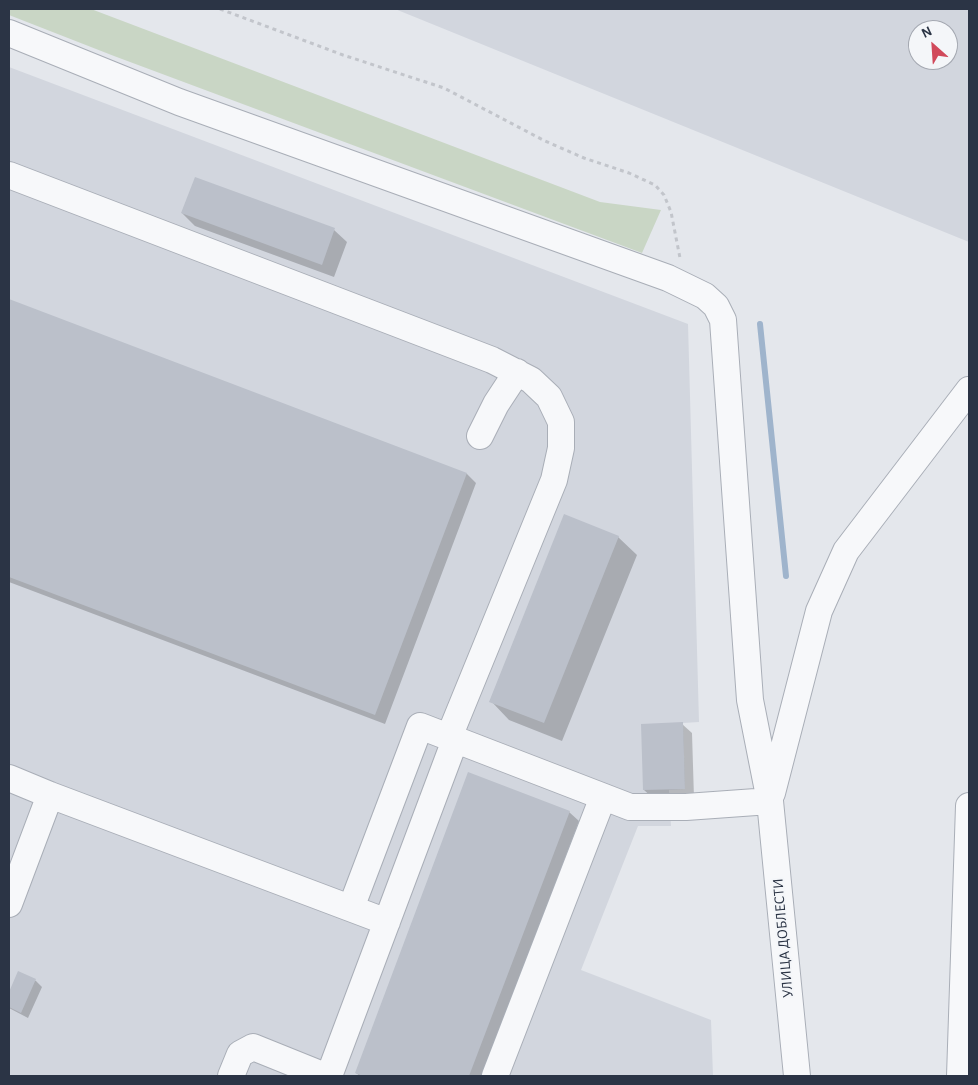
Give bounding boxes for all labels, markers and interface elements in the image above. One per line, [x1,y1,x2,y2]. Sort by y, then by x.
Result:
north arrow [908,20,958,70]
text: N [919,24,934,41]
street label: УЛИЦА ДОБЛЕСТИ [769,877,797,999]

